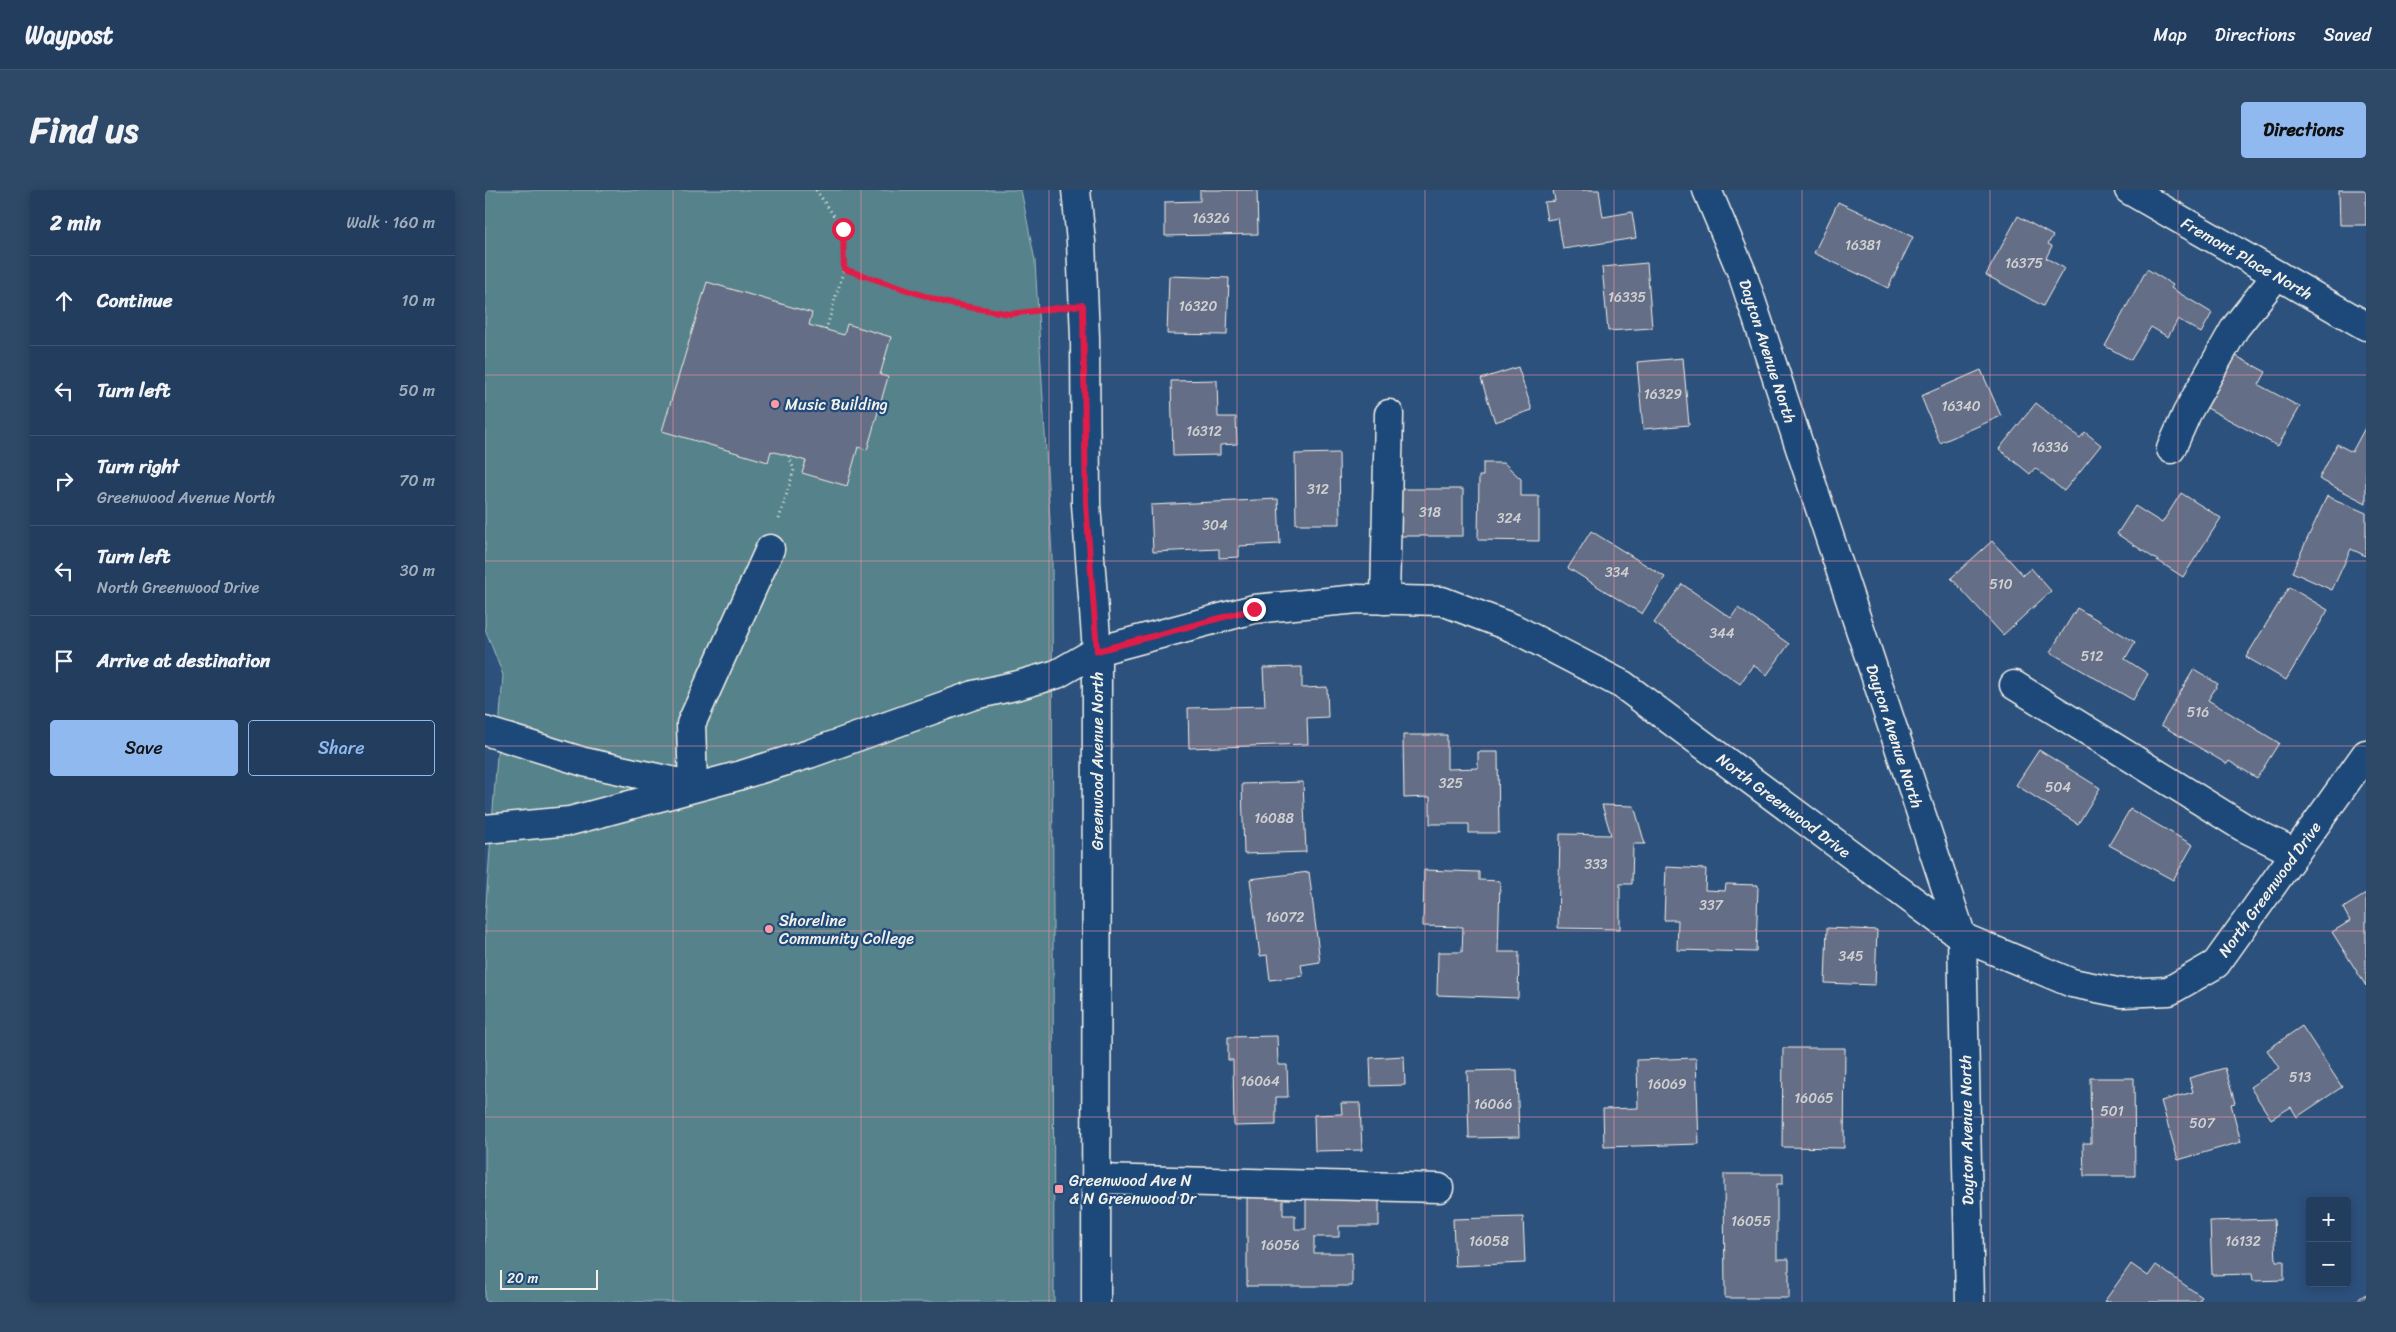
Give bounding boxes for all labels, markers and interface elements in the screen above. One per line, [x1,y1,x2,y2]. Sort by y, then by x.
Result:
text: Waypost [25,14,113,56]
text: Map [2154,19,2187,51]
text: Directions [2215,19,2296,51]
text: Saved [2324,19,2371,51]
text: Find us [30,99,138,161]
button: Directions [2241,102,2366,158]
text: 2 min [50,204,101,242]
house number: 16326 [1192,206,1230,231]
text: Walk · 160 m [346,208,435,237]
street label: Fremont Place North [2176,209,2318,308]
route start [832,218,855,241]
house number: 16381 [1845,233,1881,258]
house number: 16375 [2005,251,2044,276]
street label: Dayton Avenue North [1731,275,1805,427]
text: Continue [97,284,173,317]
house number: 16335 [1608,285,1646,310]
text: 10 m [402,286,435,315]
icon: ahead [50,287,78,315]
house number: 16320 [1179,294,1217,319]
text: Turn left [97,374,170,407]
text: 50 m [399,376,435,405]
icon: left [50,377,78,405]
house number: 16329 [1644,382,1683,407]
place label: Music Building [785,390,888,419]
house number: 16340 [1941,394,1981,419]
marker: Music Building [769,398,781,410]
house number: 16312 [1186,419,1222,444]
house number: 16336 [2031,435,2069,460]
text: Turn right [97,450,179,483]
text: 70 m [399,466,435,495]
icon: right [50,467,78,495]
house number: 312 [1307,477,1329,502]
text: Greenwood Avenue North [97,483,275,512]
house number: 318 [1419,500,1442,525]
house number: 324 [1497,506,1522,531]
house number: 304 [1202,513,1228,538]
text: Turn left [97,540,170,573]
text: 30 m [400,556,435,585]
icon: left [50,557,78,585]
house number: 334 [1605,560,1629,585]
house number: 510 [1989,572,2013,597]
text: North Greenwood Drive [97,573,259,602]
route end [1243,598,1266,621]
house number: 344 [1709,621,1735,646]
text: Arrive at destination [97,644,270,677]
house number: 512 [2081,644,2103,669]
icon: arrive [50,647,78,675]
street label: Dayton Avenue North [1858,660,1932,812]
street label: Greenwood Avenue North [1083,672,1112,850]
house number: 516 [2187,700,2209,725]
button: Save [50,720,238,776]
button: Share [248,720,435,776]
street label: North Greenwood Drive [1710,745,1857,866]
house number: 325 [1439,771,1464,796]
house number: 504 [2045,775,2071,800]
house number: 16088 [1254,806,1294,831]
street label: North Greenwood Drive [2210,815,2329,963]
house number: 333 [1584,852,1608,877]
house number: 337 [1699,893,1724,918]
house number: 16072 [1266,905,1304,930]
place label: Shoreline Community College [779,906,914,953]
marker: Shoreline Community College [763,923,775,935]
house number: 345 [1839,944,1864,969]
street label: Dayton Avenue North [1951,1055,1982,1205]
house number: 513 [2289,1065,2311,1090]
house number: 16064 [1240,1069,1280,1094]
house number: 16069 [1647,1072,1687,1097]
house number: 16065 [1794,1086,1834,1111]
house number: 16066 [1474,1092,1512,1117]
house number: 501 [2100,1099,2124,1124]
house number: 507 [2189,1111,2216,1136]
place label: Greenwood Ave N & N Greenwood Dr [1069,1166,1197,1213]
marker: Greenwood Ave N & N Greenwood Dr [1053,1183,1065,1195]
map controls [2306,1197,2351,1287]
button: + [2306,1197,2351,1242]
house number: 16055 [1731,1209,1771,1234]
house number: 16058 [1469,1229,1509,1254]
house number: 16132 [2225,1229,2261,1254]
house number: 16056 [1260,1233,1300,1258]
button: − [2306,1242,2351,1287]
text: 20 m [507,1266,538,1291]
scale bar [500,1267,597,1290]

